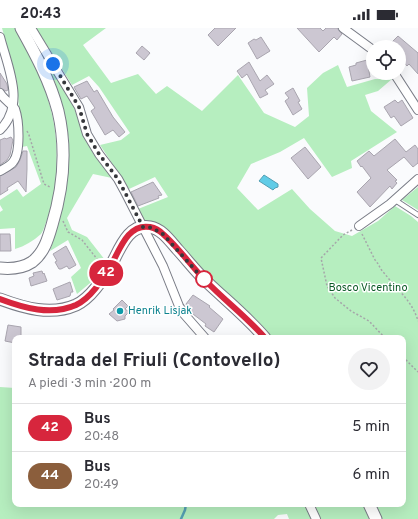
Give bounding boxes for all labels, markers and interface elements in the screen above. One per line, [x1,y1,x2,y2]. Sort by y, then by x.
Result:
text: 20:43 [20,5,61,24]
map controls [366,40,406,80]
button: locate [366,40,406,80]
your location [43,54,63,74]
line badge: 42 [88,260,124,286]
text: 42 [97,264,115,281]
unlabelled marker [195,270,213,288]
park label: Bosco Vicentino [328,281,408,295]
place label: Henrik Lisjak [128,304,192,318]
marker: Henrik Lisjak [115,306,125,316]
button: heart [348,348,390,390]
text: Strada del Friuli (Contovello) [28,349,281,373]
text: A piedi · 3 min · 200 m [28,376,151,392]
text: Bus [84,410,111,429]
text: 5 min [352,418,390,437]
text: 42 [41,419,59,436]
text: 20:48 [84,429,119,445]
text: Bus [84,458,111,477]
text: 6 min [353,466,390,485]
text: 44 [41,467,59,484]
text: 20:49 [84,477,119,493]

